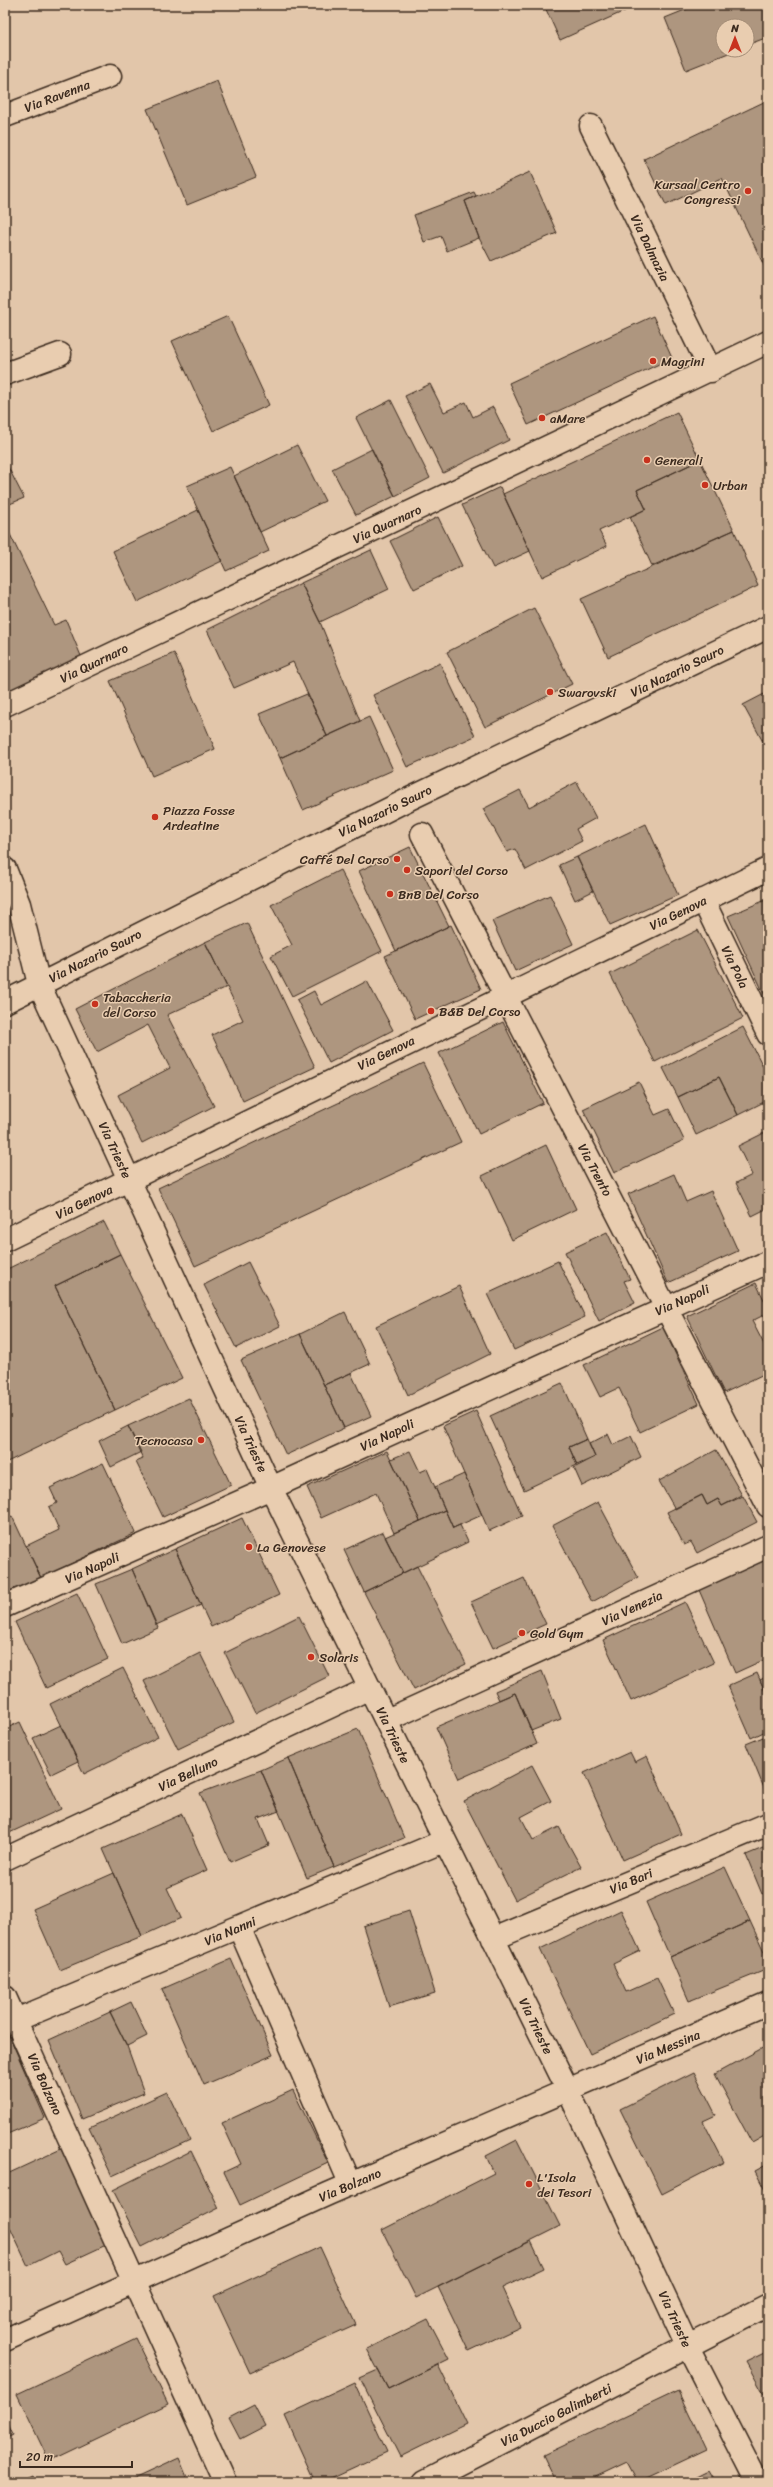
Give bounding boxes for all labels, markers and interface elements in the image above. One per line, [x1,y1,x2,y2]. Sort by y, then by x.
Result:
north arrow [715,18,755,58]
text: N [730,19,739,38]
street label: Via Ravenna [21,73,94,119]
place label: Kursaal Centro Congressi [654,173,740,211]
marker: Kursaal Centro Congressi [743,186,753,196]
street label: Via Dalmazia [624,211,676,286]
place label: Magrini [661,350,705,373]
marker: Magrini [648,356,658,366]
place label: aMare [550,407,585,430]
marker: aMare [537,413,547,423]
place label: Generali [655,449,703,472]
marker: Generali [642,455,652,465]
place label: Urban [713,474,747,497]
marker: Urban [700,480,710,490]
street label: Via Quarnaro [349,498,426,550]
street label: Via Quarnaro [56,636,133,690]
street label: Via Nazario Sauro [626,638,728,704]
place label: Swarovski [558,681,617,704]
marker: Swarovski [545,687,555,697]
street label: Via Nazario Sauro [334,778,436,844]
place label: Piazza Fosse Ardeatine [162,799,235,837]
marker: Piazza Fosse Ardeatine [150,812,160,822]
place label: Caffé Del Corso [300,848,389,871]
marker: Caffé Del Corso [392,854,402,864]
place label: Sapori del Corso [415,859,508,882]
marker: Sapori del Corso [402,865,412,875]
place label: BnB Del Corso [398,883,479,906]
marker: BnB Del Corso [385,889,395,899]
street label: Via Genova [645,889,711,937]
street label: Via Nazario Sauro [44,922,146,989]
street label: Via Pola [715,942,756,993]
place label: Tabaccheria del Corso [103,986,171,1024]
marker: Tabaccheria del Corso [90,999,100,1009]
place label: B&B Del Corso [439,1000,521,1023]
marker: B&B Del Corso [426,1006,436,1016]
street label: Via Genova [353,1029,419,1077]
street label: Via Trieste [92,1118,138,1183]
street label: Via Trento [571,1139,619,1201]
street label: Via Genova [51,1178,117,1226]
street label: Via Napoli [651,1278,713,1322]
street label: Via Trieste [228,1412,274,1477]
street label: Via Napoli [356,1412,418,1458]
place label: Tecnocasa [135,1429,193,1452]
marker: Tecnocasa [196,1435,206,1445]
place label: La Genovese [257,1536,326,1559]
marker: La Genovese [244,1542,254,1552]
street label: Via Napoli [61,1546,123,1590]
street label: Via Venezia [598,1584,667,1632]
place label: Gold Gym [530,1622,583,1645]
marker: Gold Gym [517,1628,527,1638]
place label: Solaris [319,1646,359,1669]
marker: Solaris [306,1652,316,1662]
street label: Via Trieste [369,1703,417,1767]
street label: Via Belluno [154,1750,222,1798]
street label: Via Bari [606,1861,657,1900]
street label: Via Nanni [200,1910,260,1952]
street label: Via Trieste [512,1994,560,2058]
street label: Via Messina [632,2023,704,2071]
street label: Via Bolzano [21,2049,69,2119]
street label: Via Bolzano [315,2161,385,2208]
place label: L'Isola dei Tesori [537,2166,592,2204]
marker: L'Isola dei Tesori [524,2179,534,2189]
street label: Via Trieste [652,2287,698,2352]
street label: Via Duccio Galimberti [496,2377,616,2453]
scale bar [20,2443,132,2469]
text: 20 m [26,2446,53,2468]

